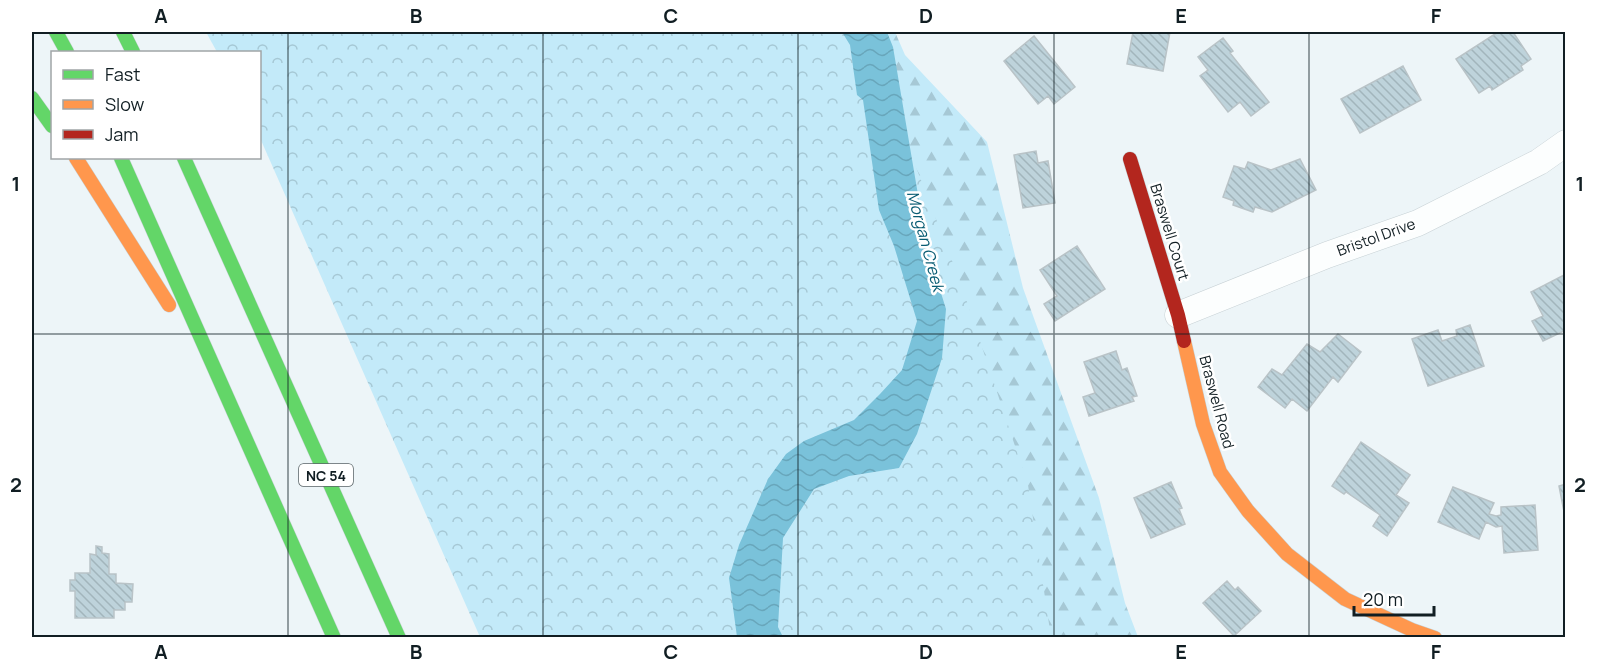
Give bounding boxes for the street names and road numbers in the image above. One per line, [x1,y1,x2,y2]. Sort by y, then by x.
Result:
street label: Braswell Court [1145,181,1195,283]
street label: Bristol Drive [1334,213,1418,261]
street label: Braswell Road [1194,353,1240,451]
road number: NC 54 [299,464,353,486]

